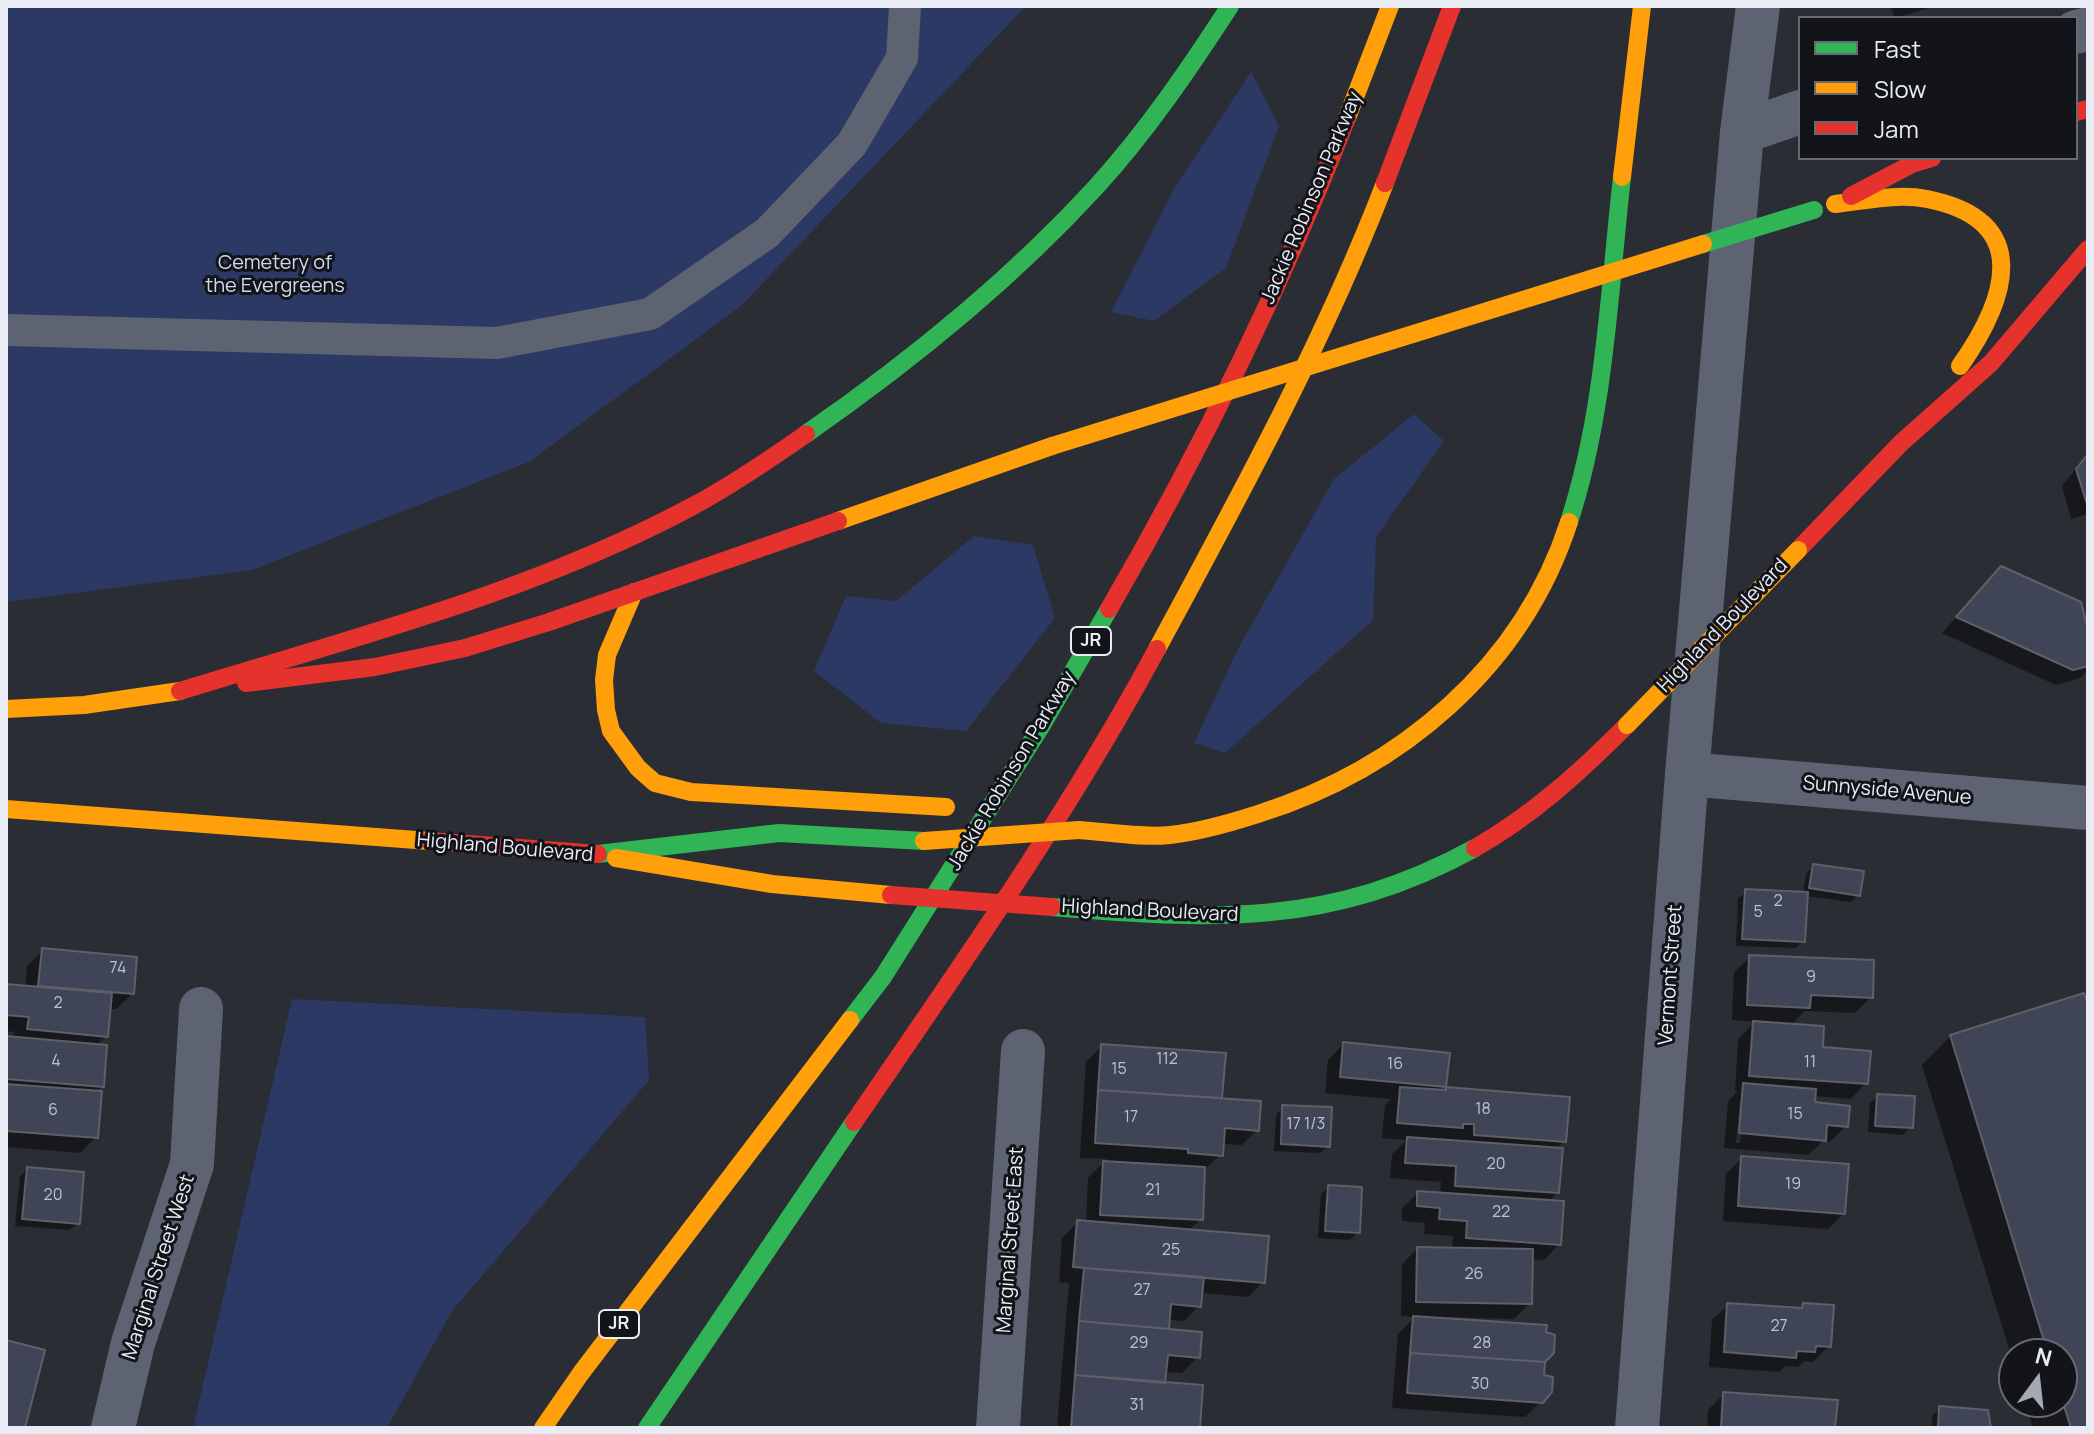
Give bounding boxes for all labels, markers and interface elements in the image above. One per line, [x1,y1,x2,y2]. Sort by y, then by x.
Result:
legend [1798,16,2078,160]
text: Fast [1874,32,1921,65]
text: Slow [1874,72,1927,105]
street label: Jackie Robinson Parkway [1256,88,1368,308]
text: Jam [1874,112,1919,145]
park label: Cemetery of the Evergreens [205,251,345,298]
street label: Highland Boulevard [1653,554,1793,698]
road number: JR [1071,627,1111,655]
street label: Jackie Robinson Parkway [943,667,1081,875]
street label: Sunnyside Avenue [1802,772,1972,810]
street label: Highland Boulevard [416,828,594,868]
house number: 2 [1773,892,1783,912]
street label: Highland Boulevard [1061,894,1239,928]
house number: 5 [1753,903,1763,923]
street label: Vermont Street [1654,904,1688,1046]
house number: 74 [110,959,126,979]
house number: 9 [1806,968,1816,988]
house number: 2 [53,994,63,1014]
house number: 112 [1156,1050,1178,1070]
house number: 4 [51,1052,61,1072]
house number: 11 [1804,1053,1816,1073]
house number: 16 [1387,1055,1403,1075]
house number: 15 [1111,1060,1127,1080]
house number: 18 [1475,1100,1491,1120]
house number: 6 [48,1101,58,1121]
house number: 15 [1787,1105,1803,1125]
house number: 17 [1124,1108,1138,1128]
house number: 17 1/3 [1287,1115,1325,1135]
street label: Marginal Street East [993,1146,1029,1334]
house number: 20 [1487,1155,1505,1175]
street label: Marginal Street West [118,1171,200,1363]
house number: 19 [1785,1175,1801,1195]
house number: 21 [1145,1181,1161,1201]
house number: 20 [44,1186,62,1206]
house number: 22 [1492,1203,1510,1223]
house number: 25 [1162,1241,1180,1261]
house number: 26 [1464,1265,1484,1285]
house number: 27 [1133,1281,1151,1301]
road number: JR [599,1310,639,1338]
house number: 27 [1770,1317,1788,1337]
house number: 29 [1129,1334,1149,1354]
house number: 28 [1473,1334,1491,1354]
north arrow [1998,1338,2078,1418]
text: N [2032,1340,2055,1373]
house number: 30 [1471,1375,1489,1395]
house number: 31 [1129,1396,1145,1416]

